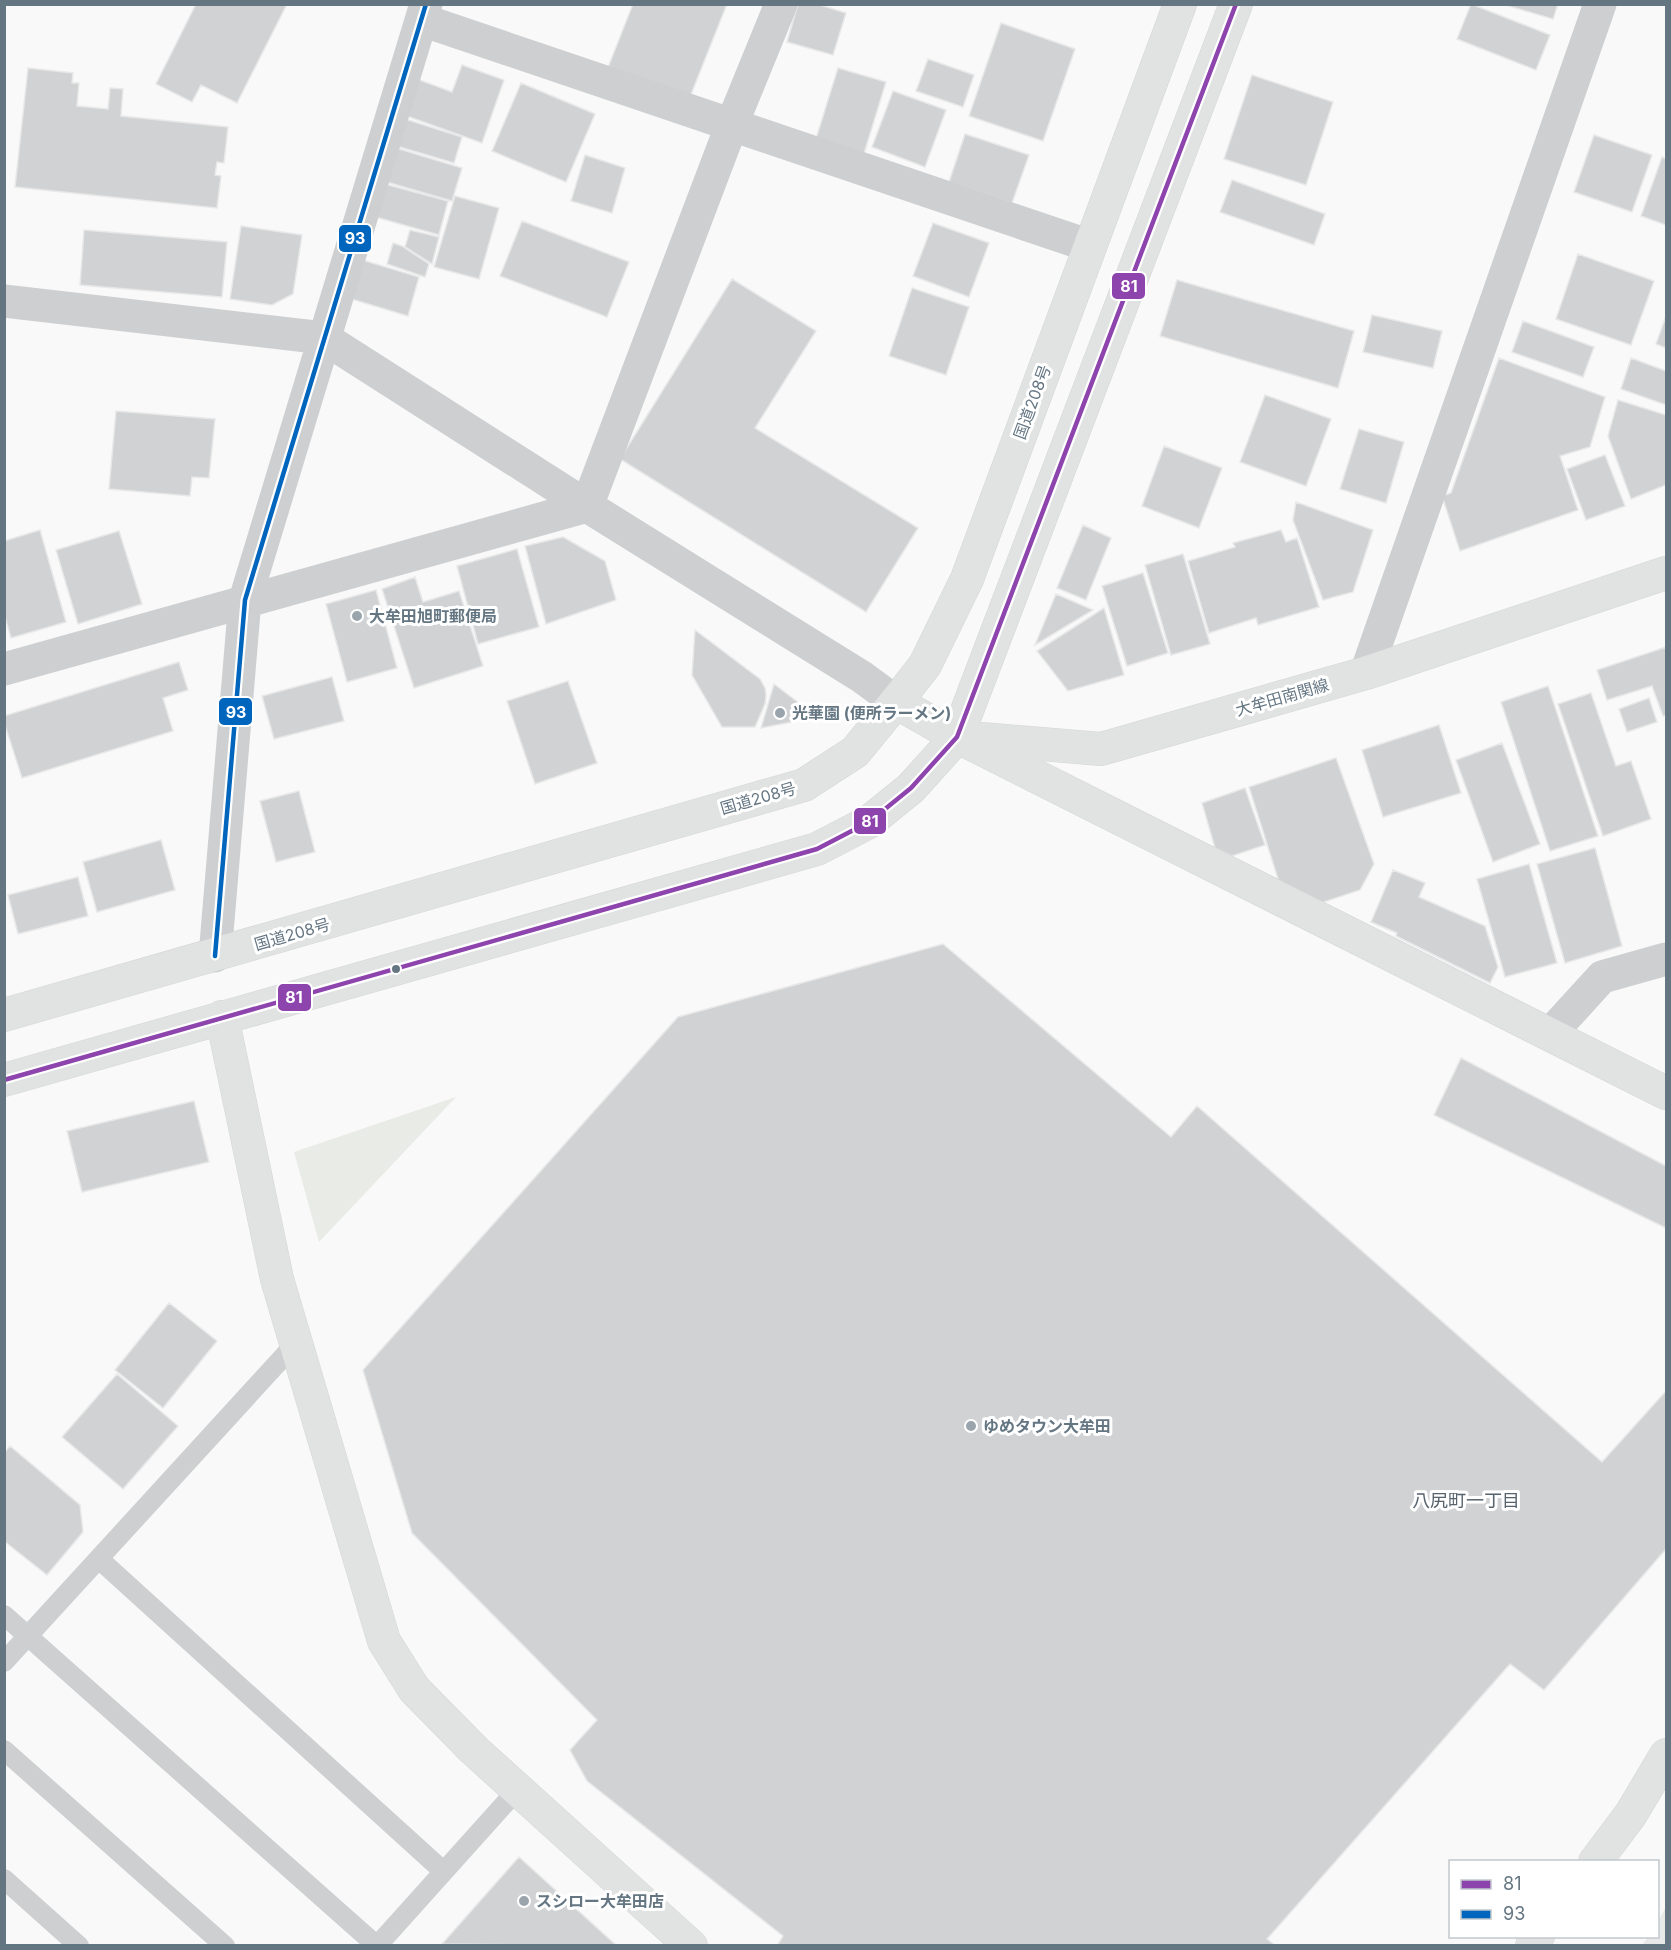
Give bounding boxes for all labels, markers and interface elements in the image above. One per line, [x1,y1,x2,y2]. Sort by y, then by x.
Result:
line badge: 93 [338,224,372,253]
text: 93 [345,228,365,248]
line badge: 81 [1111,272,1146,300]
text: 81 [1120,276,1138,296]
street label: 国道208号 [1009,362,1055,442]
place label: 大牟田旭町郵便局 [369,606,497,626]
marker: 大牟田旭町郵便局 [350,609,364,623]
street label: 大牟田南関線 [1233,674,1331,720]
line badge: 93 [218,697,253,726]
text: 93 [226,702,246,722]
place label: 光華園 (便所ラーメン) [792,703,951,723]
marker: 光華園 (便所ラーメン) [773,706,787,720]
street label: 国道208号 [718,778,798,818]
line badge: 81 [853,807,887,835]
text: 81 [861,811,879,831]
street label: 国道208号 [252,914,332,954]
unlabelled marker [390,963,402,975]
line badge: 81 [277,983,312,1012]
text: 81 [285,987,303,1007]
place label: ゆめタウン大牟田 [983,1416,1111,1436]
marker: ゆめタウン大牟田 [964,1419,978,1433]
district label: 八尻町一丁目 [1412,1490,1520,1511]
legend [1449,1860,1659,1938]
text: 81 [1503,1873,1521,1894]
place label: スシロー大牟田店 [536,1891,664,1911]
marker: スシロー大牟田店 [517,1894,531,1908]
text: 93 [1503,1903,1525,1924]

